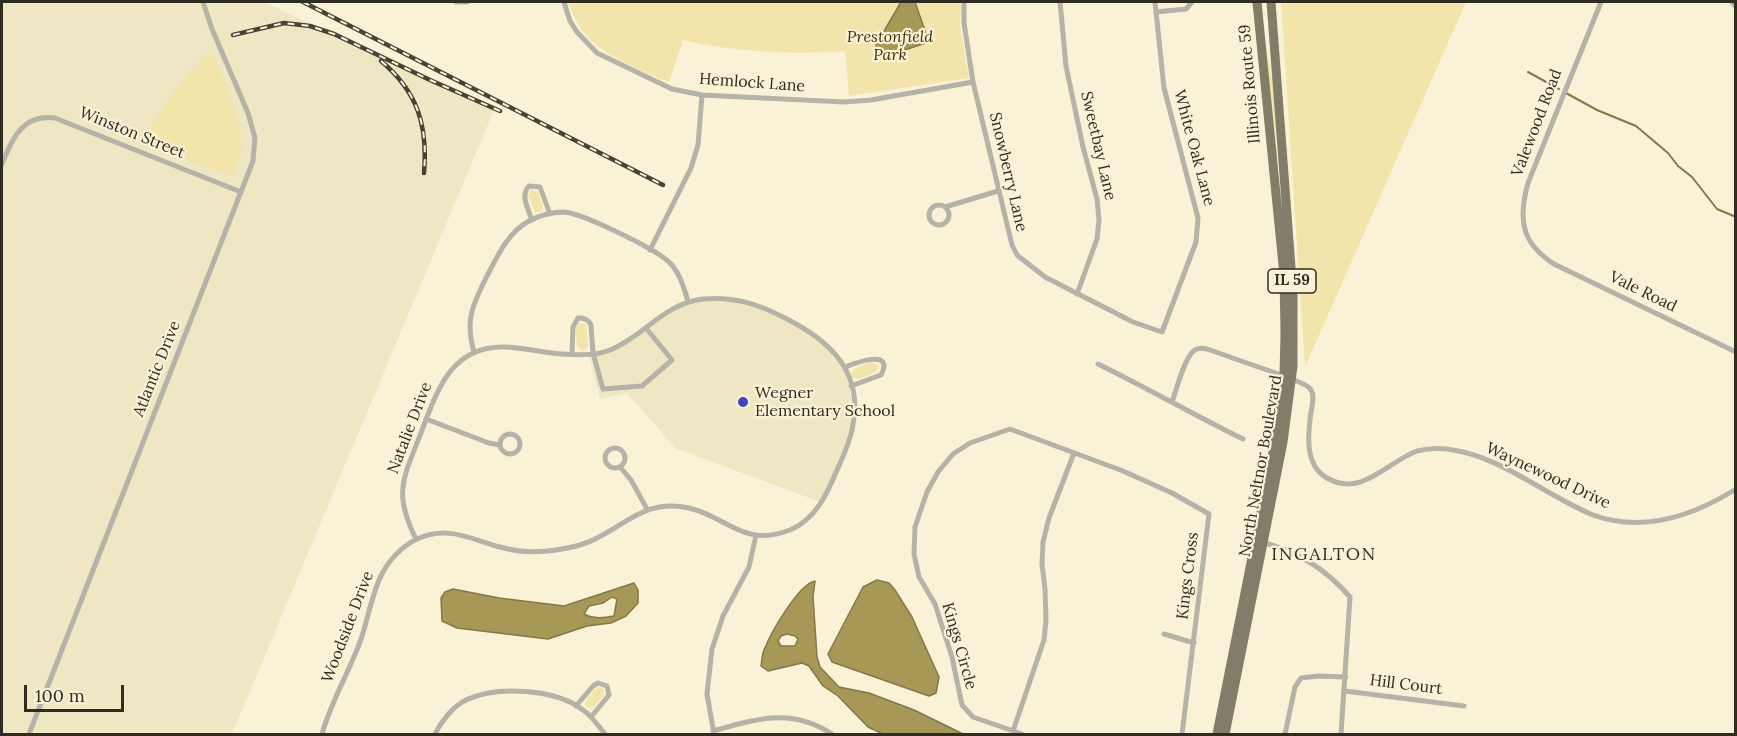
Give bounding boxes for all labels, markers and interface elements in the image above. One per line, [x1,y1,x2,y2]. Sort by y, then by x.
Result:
street label: Illinois Route 59 [1235,24,1265,144]
park label: Prestonfield Park [847,27,933,65]
street label: Valewood Road [1508,67,1566,179]
street label: Hemlock Lane [698,70,806,96]
street label: White Oak Lane [1169,88,1219,208]
street label: Sweetbay Lane [1076,90,1120,202]
street label: Winston Street [76,103,188,163]
street label: Snowberry Lane [985,111,1031,233]
street label: Vale Road [1606,267,1680,317]
road number: IL 59 [1268,269,1316,293]
street label: Atlantic Drive [129,318,185,420]
street label: North Neltnor Boulevard [1236,374,1286,558]
street label: Natalie Drive [384,380,436,476]
place label: Wegner Elementary School [755,383,895,421]
marker: Wegner Elementary School [736,395,750,409]
street label: Waynewood Drive [1483,439,1613,513]
street label: Kings Cross [1173,531,1203,621]
district label: INGALTON [1271,544,1377,566]
street label: Woodside Drive [318,569,378,685]
street label: Kings Circle [937,600,981,692]
street label: Hill Court [1369,671,1443,699]
scale bar [27,673,128,711]
text: 100 m [35,684,85,707]

